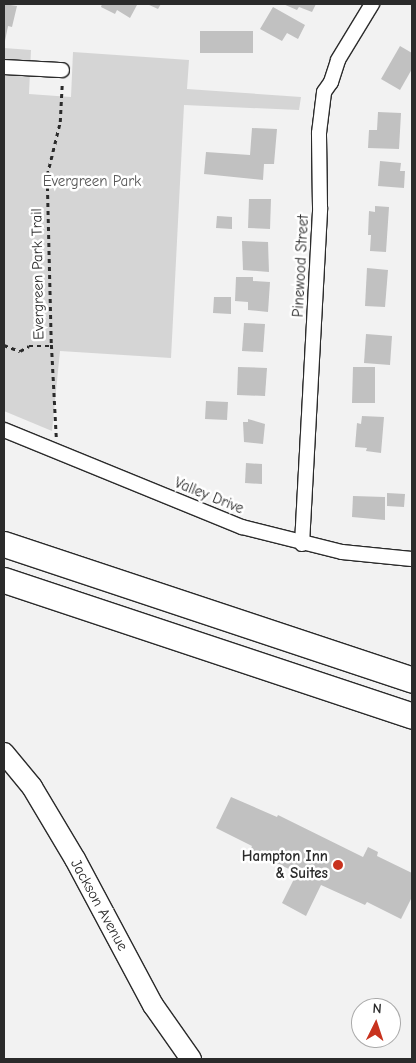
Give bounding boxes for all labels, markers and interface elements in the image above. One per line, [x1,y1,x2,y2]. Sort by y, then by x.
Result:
park label: Evergreen Park [43,173,141,191]
street label: Evergreen Park Trail [28,208,48,340]
street label: Pinewood Street [289,214,313,318]
street label: Valley Drive [172,474,246,518]
place label: Hampton Inn & Suites [242,847,328,882]
street label: Jackson Avenue [66,856,132,954]
marker: Hampton Inn & Suites [332,859,344,871]
north arrow [351,998,401,1048]
text: N [372,1000,382,1017]

